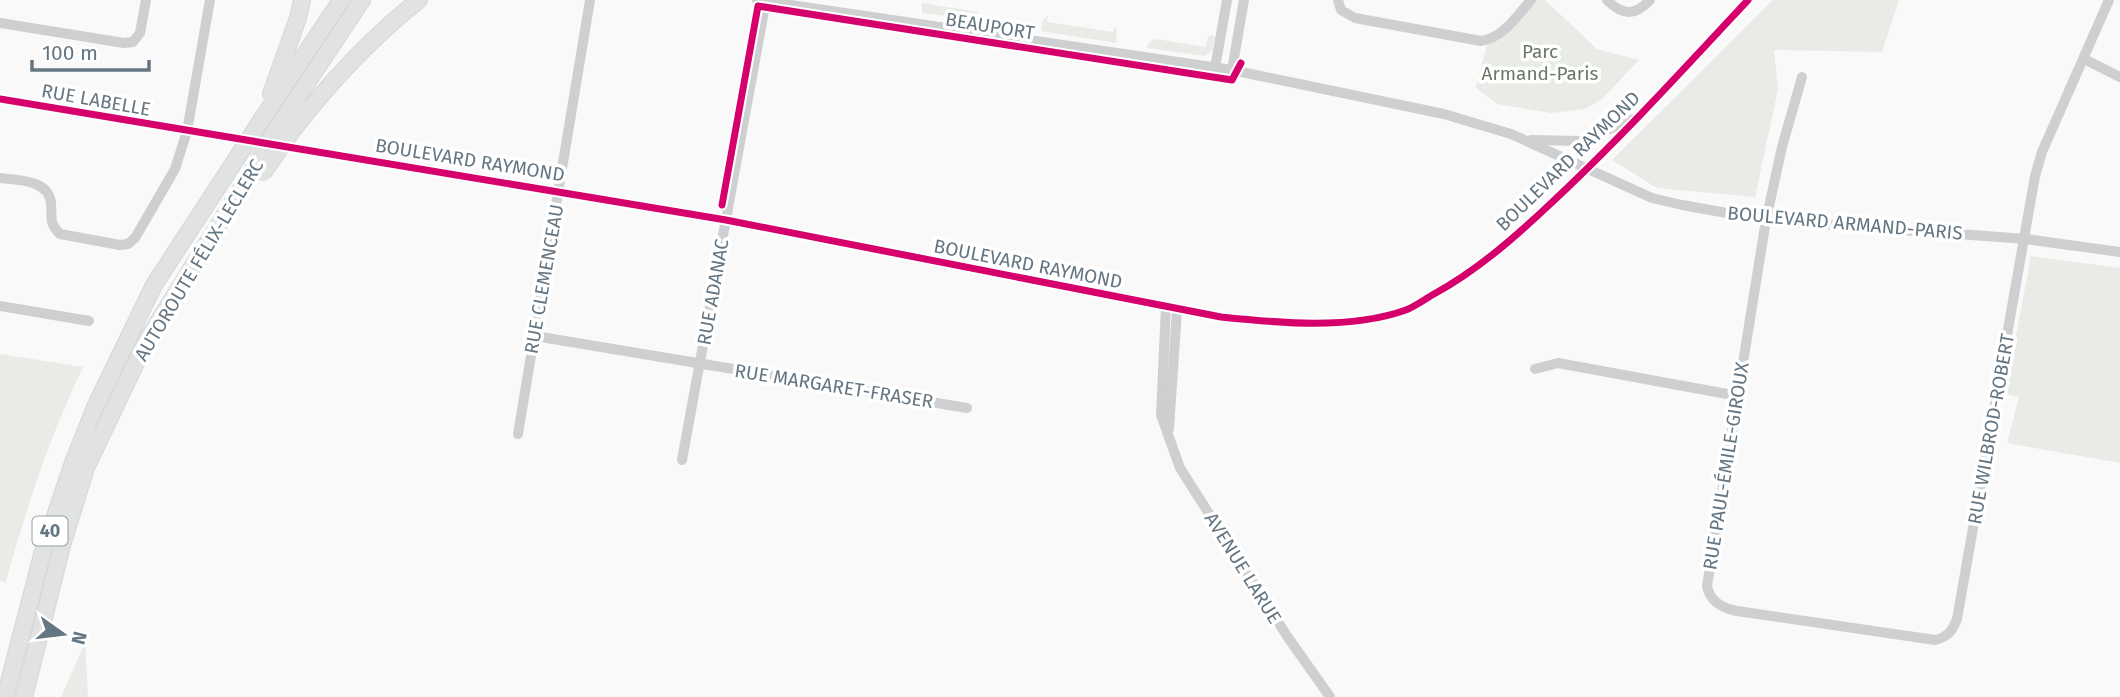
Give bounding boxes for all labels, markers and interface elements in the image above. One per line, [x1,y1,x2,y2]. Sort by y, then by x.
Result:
street label: BEAUPORT [944,8,1036,44]
scale bar [32,28,149,72]
text: 100 m [42,40,98,66]
park label: Parc Armand-Paris [1482,40,1599,85]
street label: RUE LABELLE [40,79,152,121]
street label: BOULEVARD RAYMOND [1491,86,1645,236]
street label: BOULEVARD RAYMOND [374,134,566,186]
street label: AUTOROUTE FÉLIX-LECLERC [130,155,269,365]
street label: BOULEVARD ARMAND-PARIS [1726,201,1964,245]
street label: RUE CLEMENCEAU [520,202,568,356]
street label: BOULEVARD RAYMOND [932,234,1124,294]
street label: RUE ADANAC [692,237,734,347]
street label: RUE WILBROD-ROBERT [1963,332,2019,526]
street label: RUE MARGARET-FRASER [733,359,936,413]
street label: RUE PAUL-ÉMILE-GIROUX [1698,360,1754,571]
street label: AVENUE LARUE [1200,508,1286,628]
road number: 40 [32,516,68,546]
north arrow [28,599,98,669]
text: N [66,629,92,647]

